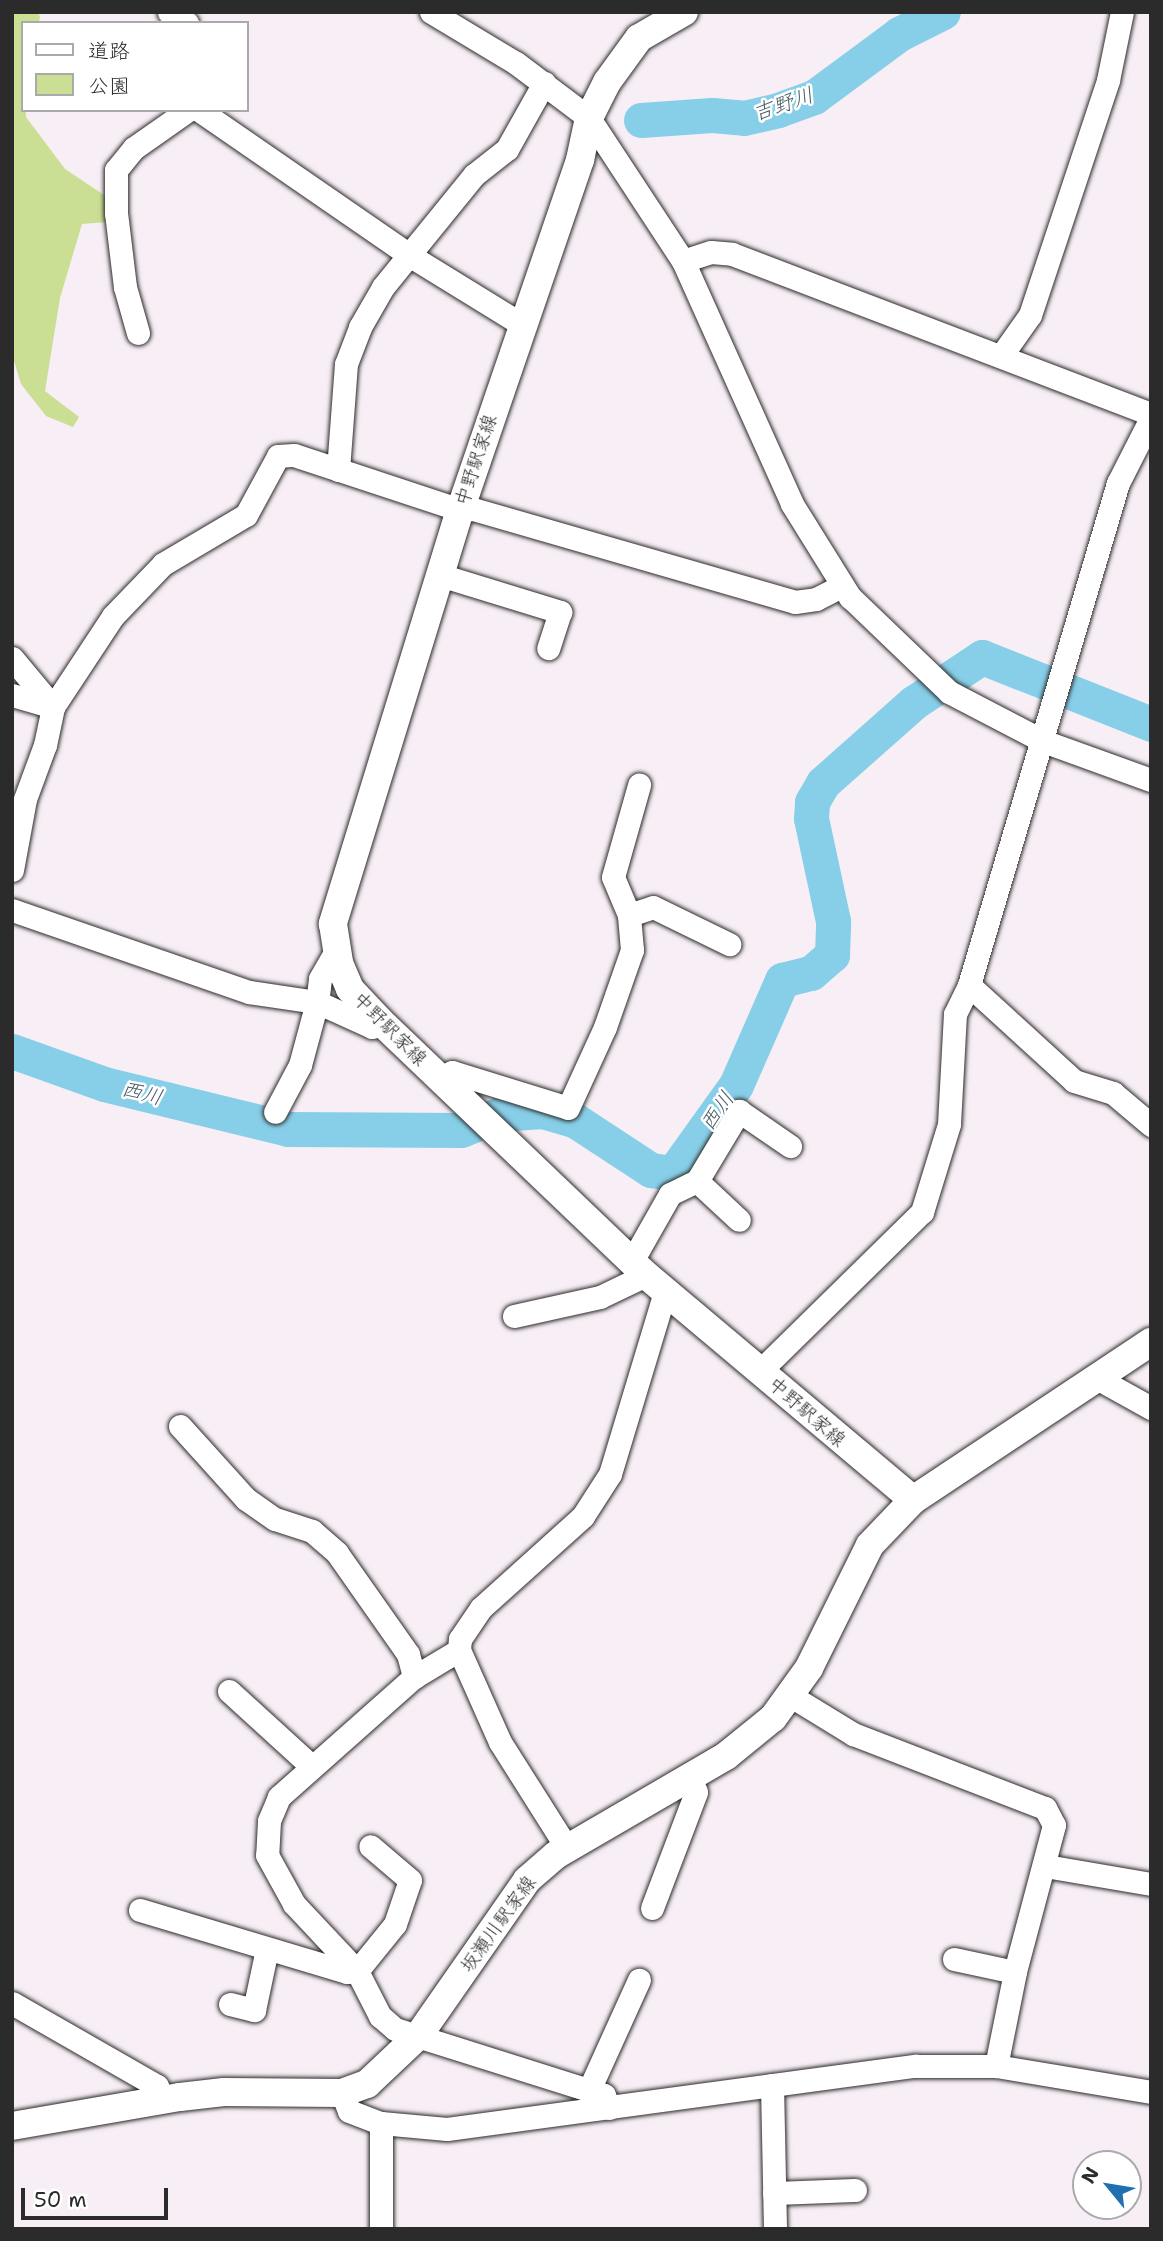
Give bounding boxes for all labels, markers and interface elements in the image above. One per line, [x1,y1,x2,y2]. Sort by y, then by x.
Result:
legend [21,21,248,112]
text: 道路 [88,37,130,65]
text: 公園 [88,72,130,100]
water label: 吉野川 [749,82,817,126]
street label: 中野駅家線 [450,411,502,509]
street label: 中野駅家線 [348,987,432,1071]
water label: 西川 [119,1076,165,1110]
water label: 西川 [695,1087,739,1135]
street label: 中野駅家線 [764,1372,850,1452]
street label: 坂瀬川駅家線 [455,1871,541,1977]
north arrow [1072,2150,1142,2220]
text: N [1076,2162,1105,2188]
scale bar [24,2174,172,2218]
text: 50 m [34,2186,87,2214]

